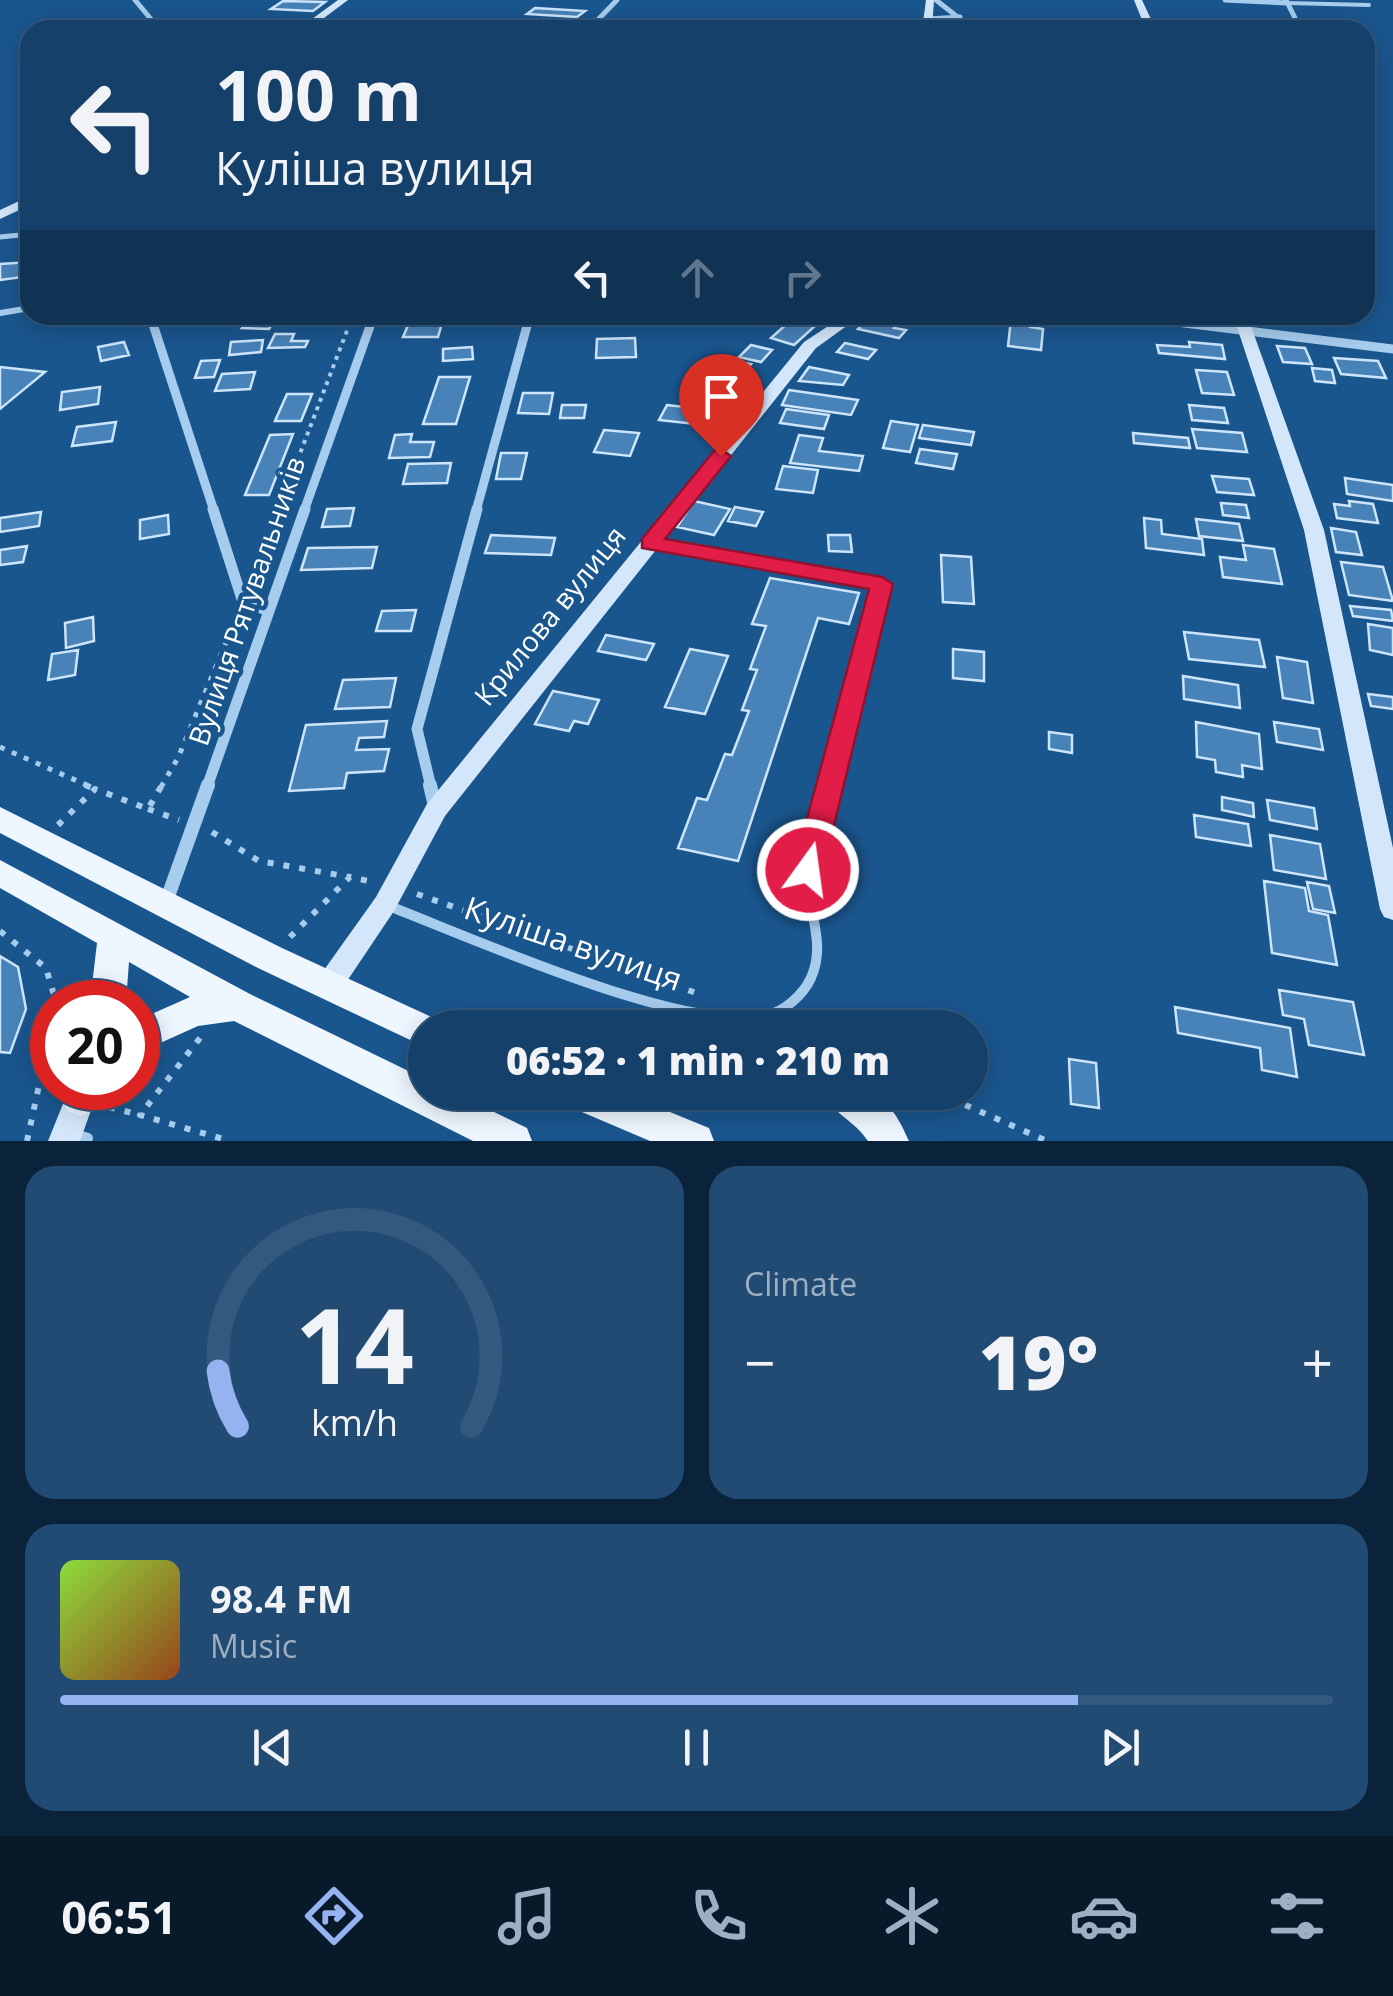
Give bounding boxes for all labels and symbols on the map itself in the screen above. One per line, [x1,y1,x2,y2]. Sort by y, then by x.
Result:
pin [679,354,764,457]
street label: Вулиця Рятувальників [179,451,313,750]
street label: Крилова вулиця [465,518,633,713]
position arrow [756,818,860,922]
street label: Куліша вулиця [459,885,688,1000]
speed limit sign: 20 [30,980,160,1110]

